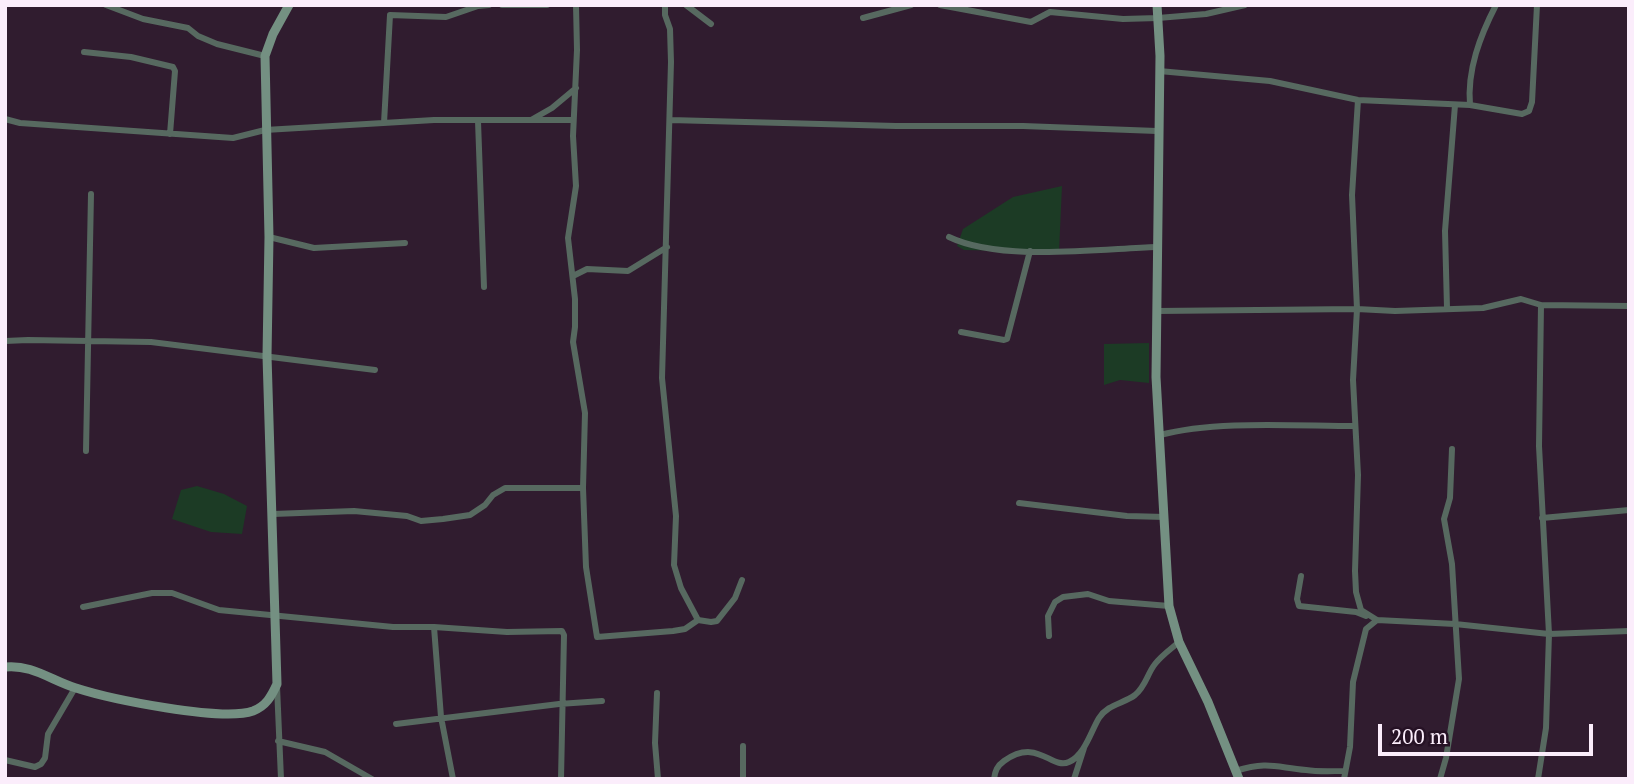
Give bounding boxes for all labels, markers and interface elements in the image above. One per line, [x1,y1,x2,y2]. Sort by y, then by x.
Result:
scale bar [1382,710,1597,754]
text: 200 m [1391,722,1448,750]

